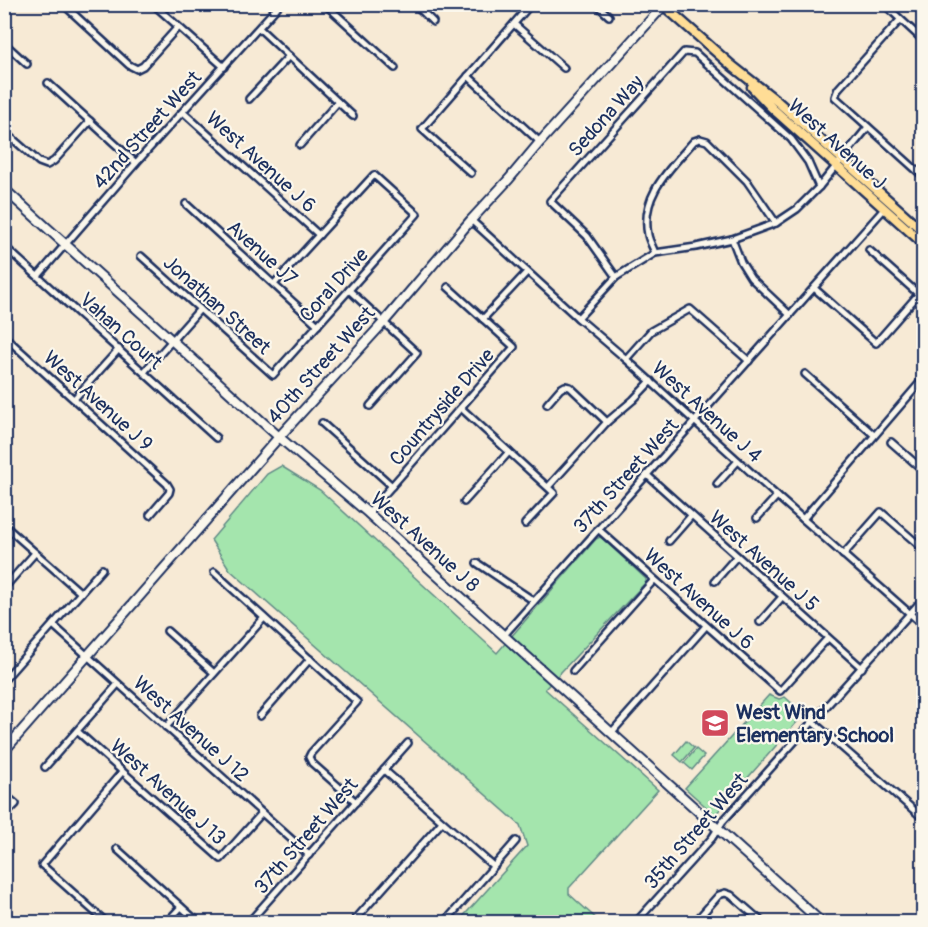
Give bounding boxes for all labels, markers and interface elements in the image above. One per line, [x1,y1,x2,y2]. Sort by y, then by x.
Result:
street label: 42nd Street West [87,65,207,194]
street label: Sedona Way [563,70,650,162]
street label: West Avenue J [783,93,891,195]
street label: West Avenue J 6 [201,106,321,218]
street label: Avenue J7 [222,215,303,291]
street label: Coral Drive [294,243,374,327]
street label: Jonathan Street [158,250,277,360]
street label: Vahan Court [74,287,168,375]
street label: 40th Street West [262,300,381,429]
street label: Countryside Drive [384,343,500,471]
street label: West Avenue J 9 [38,345,158,457]
street label: West Avenue J 4 [647,356,768,468]
street label: 37th Street West [568,413,685,539]
street label: West Avenue J 8 [365,487,485,597]
street label: West Avenue J 5 [704,505,824,617]
street label: West Avenue J 6 [639,543,759,655]
street label: West Avenue J 12 [128,671,254,787]
place label: West Wind Elementary School [736,700,894,748]
school or university icon: West Wind Elementary School [699,707,731,739]
street label: West Avenue J 13 [105,734,231,850]
street label: 35th Street West [639,767,754,894]
street label: 37th Street West [249,772,364,899]

